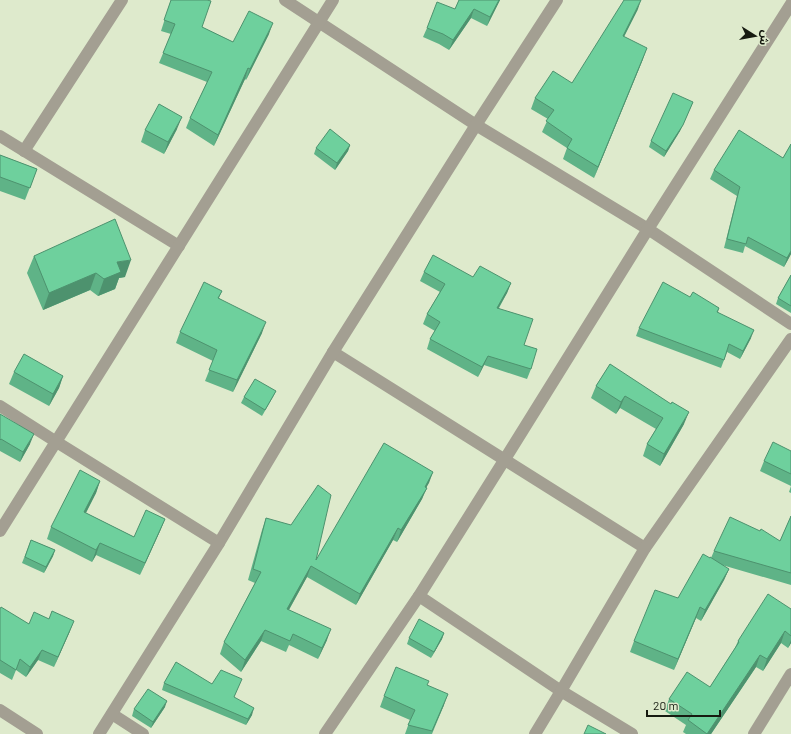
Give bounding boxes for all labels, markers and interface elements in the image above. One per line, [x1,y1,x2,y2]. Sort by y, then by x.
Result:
north arrow [735,16,775,56]
text: ش [757,29,773,47]
scale bar [647,692,720,718]
text: 20 m [653,698,679,712]

